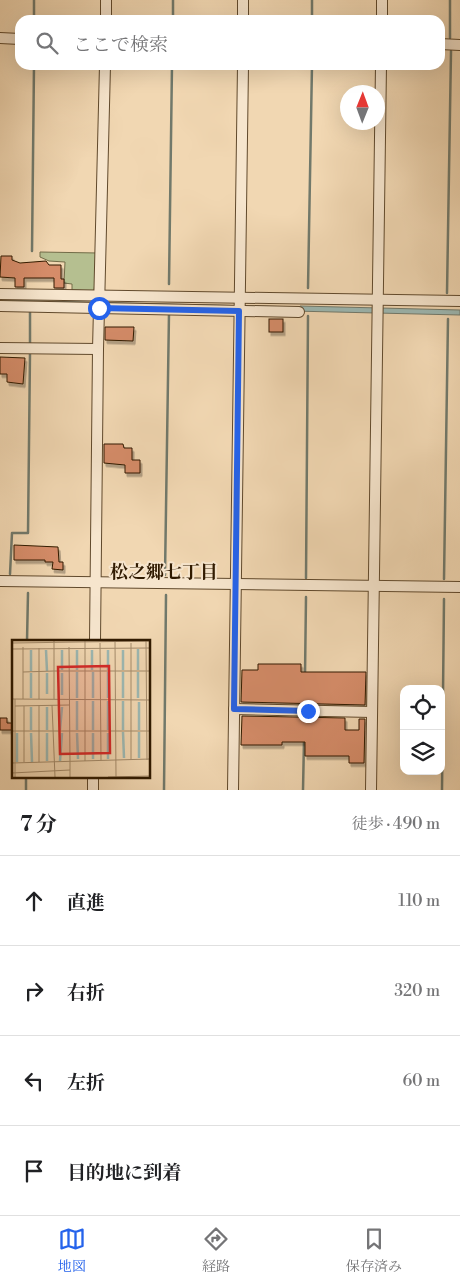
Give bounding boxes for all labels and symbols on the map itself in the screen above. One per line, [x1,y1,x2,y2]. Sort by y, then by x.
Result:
north arrow [340,85,385,130]
route start [88,297,111,320]
district label: 松之郷七丁目 [110,561,218,584]
inset map [12,640,150,778]
route end [297,700,320,723]

